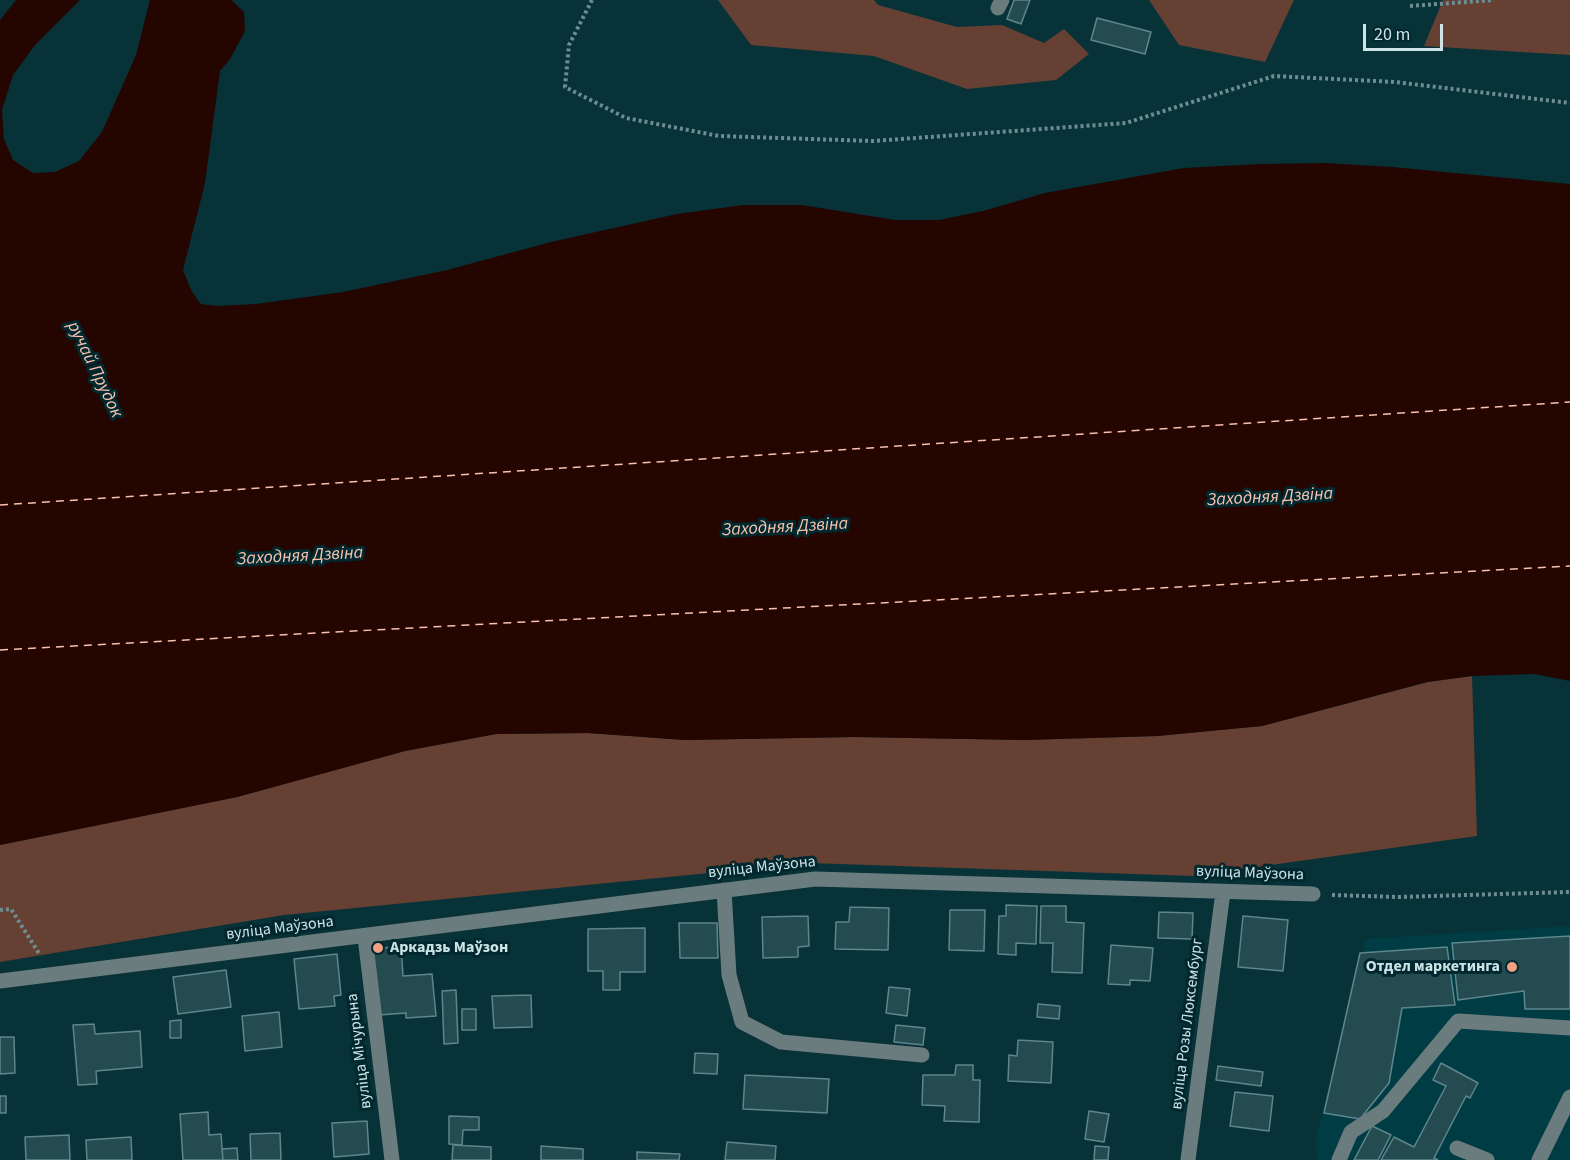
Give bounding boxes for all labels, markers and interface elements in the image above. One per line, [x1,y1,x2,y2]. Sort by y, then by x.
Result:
scale bar [1366,12,1446,50]
text: 20 m [1374,22,1410,47]
water label: ручай Прудок [61,318,127,422]
water label: Заходняя Дзвіна [1206,484,1334,512]
water label: Заходняя Дзвіна [721,514,849,542]
water label: Заходняя Дзвіна [236,543,364,571]
street label: вуліца Маўзона [707,853,817,883]
street label: вуліца Маўзона [1196,863,1304,885]
street label: вуліца Маўзона [225,913,335,945]
street label: вуліца Розы Люксембург [1168,937,1208,1111]
place label: Аркадзь Маўзон [390,938,508,958]
marker: Аркадзь Маўзон [371,941,385,955]
place label: Отдел маркетинга [1366,957,1500,977]
marker: Отдел маркетинга [1505,960,1519,974]
street label: вуліца Мічурына [343,992,377,1110]

